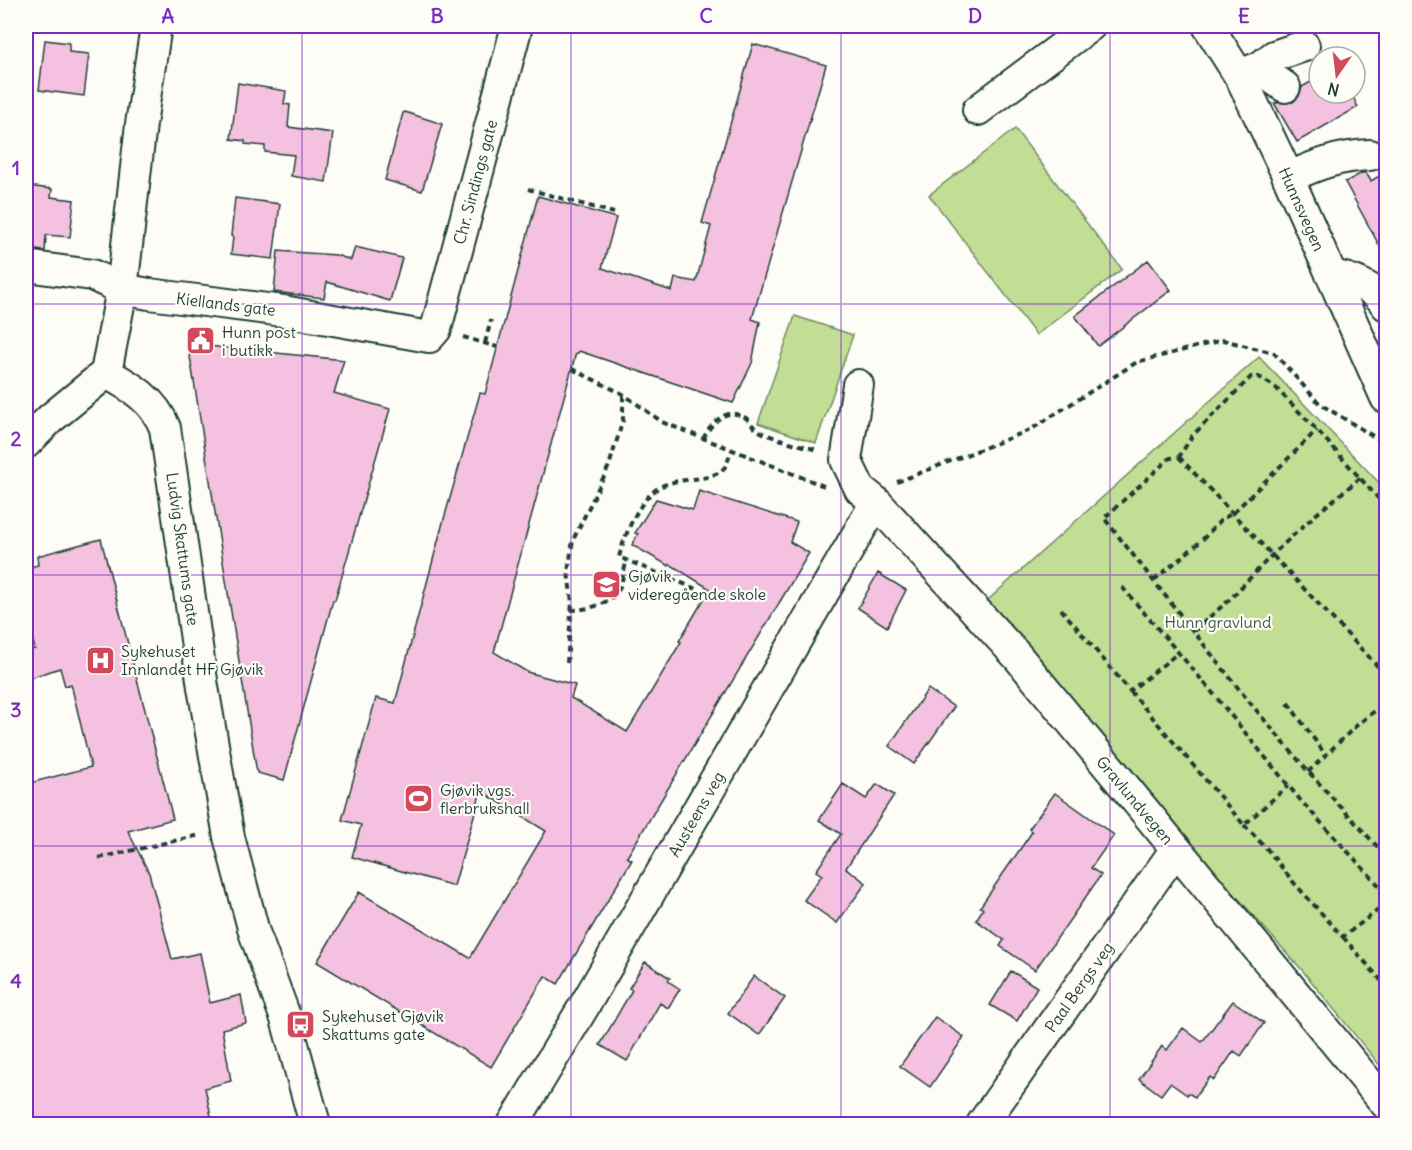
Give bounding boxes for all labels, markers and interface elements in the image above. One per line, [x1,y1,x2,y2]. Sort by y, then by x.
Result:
text: A [162,3,175,28]
text: B [430,3,444,28]
text: C [699,3,713,28]
text: D [968,3,982,28]
text: E [1238,3,1250,28]
north arrow [1307,45,1367,105]
text: N [1326,79,1341,101]
street label: Chr. Sindings gate [449,117,501,247]
text: 1 [12,155,20,180]
street label: Hunnsvegen [1275,164,1329,254]
street label: Kiellands gate [175,288,277,320]
place label: Hunn post i butikk [222,322,297,360]
public building icon: Hunn post i butikk [185,325,217,357]
text: 2 [11,426,22,451]
street label: Ludvig Skattums gate [162,471,204,627]
place label: Gjøvik videregående skole [628,566,766,604]
school or university icon: Gjøvik videregående skole [591,569,623,601]
park label: Hunn gravlund [1165,612,1271,632]
place label: Sykehuset Innlandet HF Gjøvik [121,641,264,679]
hospital icon: Sykehuset Innlandet HF Gjøvik [84,644,116,676]
text: 3 [10,697,22,722]
street label: Gravlundvegen [1092,752,1178,848]
street label: Austeens veg [664,768,728,860]
place label: Gjøvik vgs. flerbrukshall [440,780,530,818]
sports icon: Gjøvik vgs. flerbrukshall [403,783,435,815]
street label: Paal Bergs veg [1041,938,1117,1036]
text: 4 [10,968,22,993]
place label: Sykehuset Gjøvik Skattums gate [322,1006,444,1044]
bus stop icon: Sykehuset Gjøvik Skattums gate [285,1009,317,1041]

